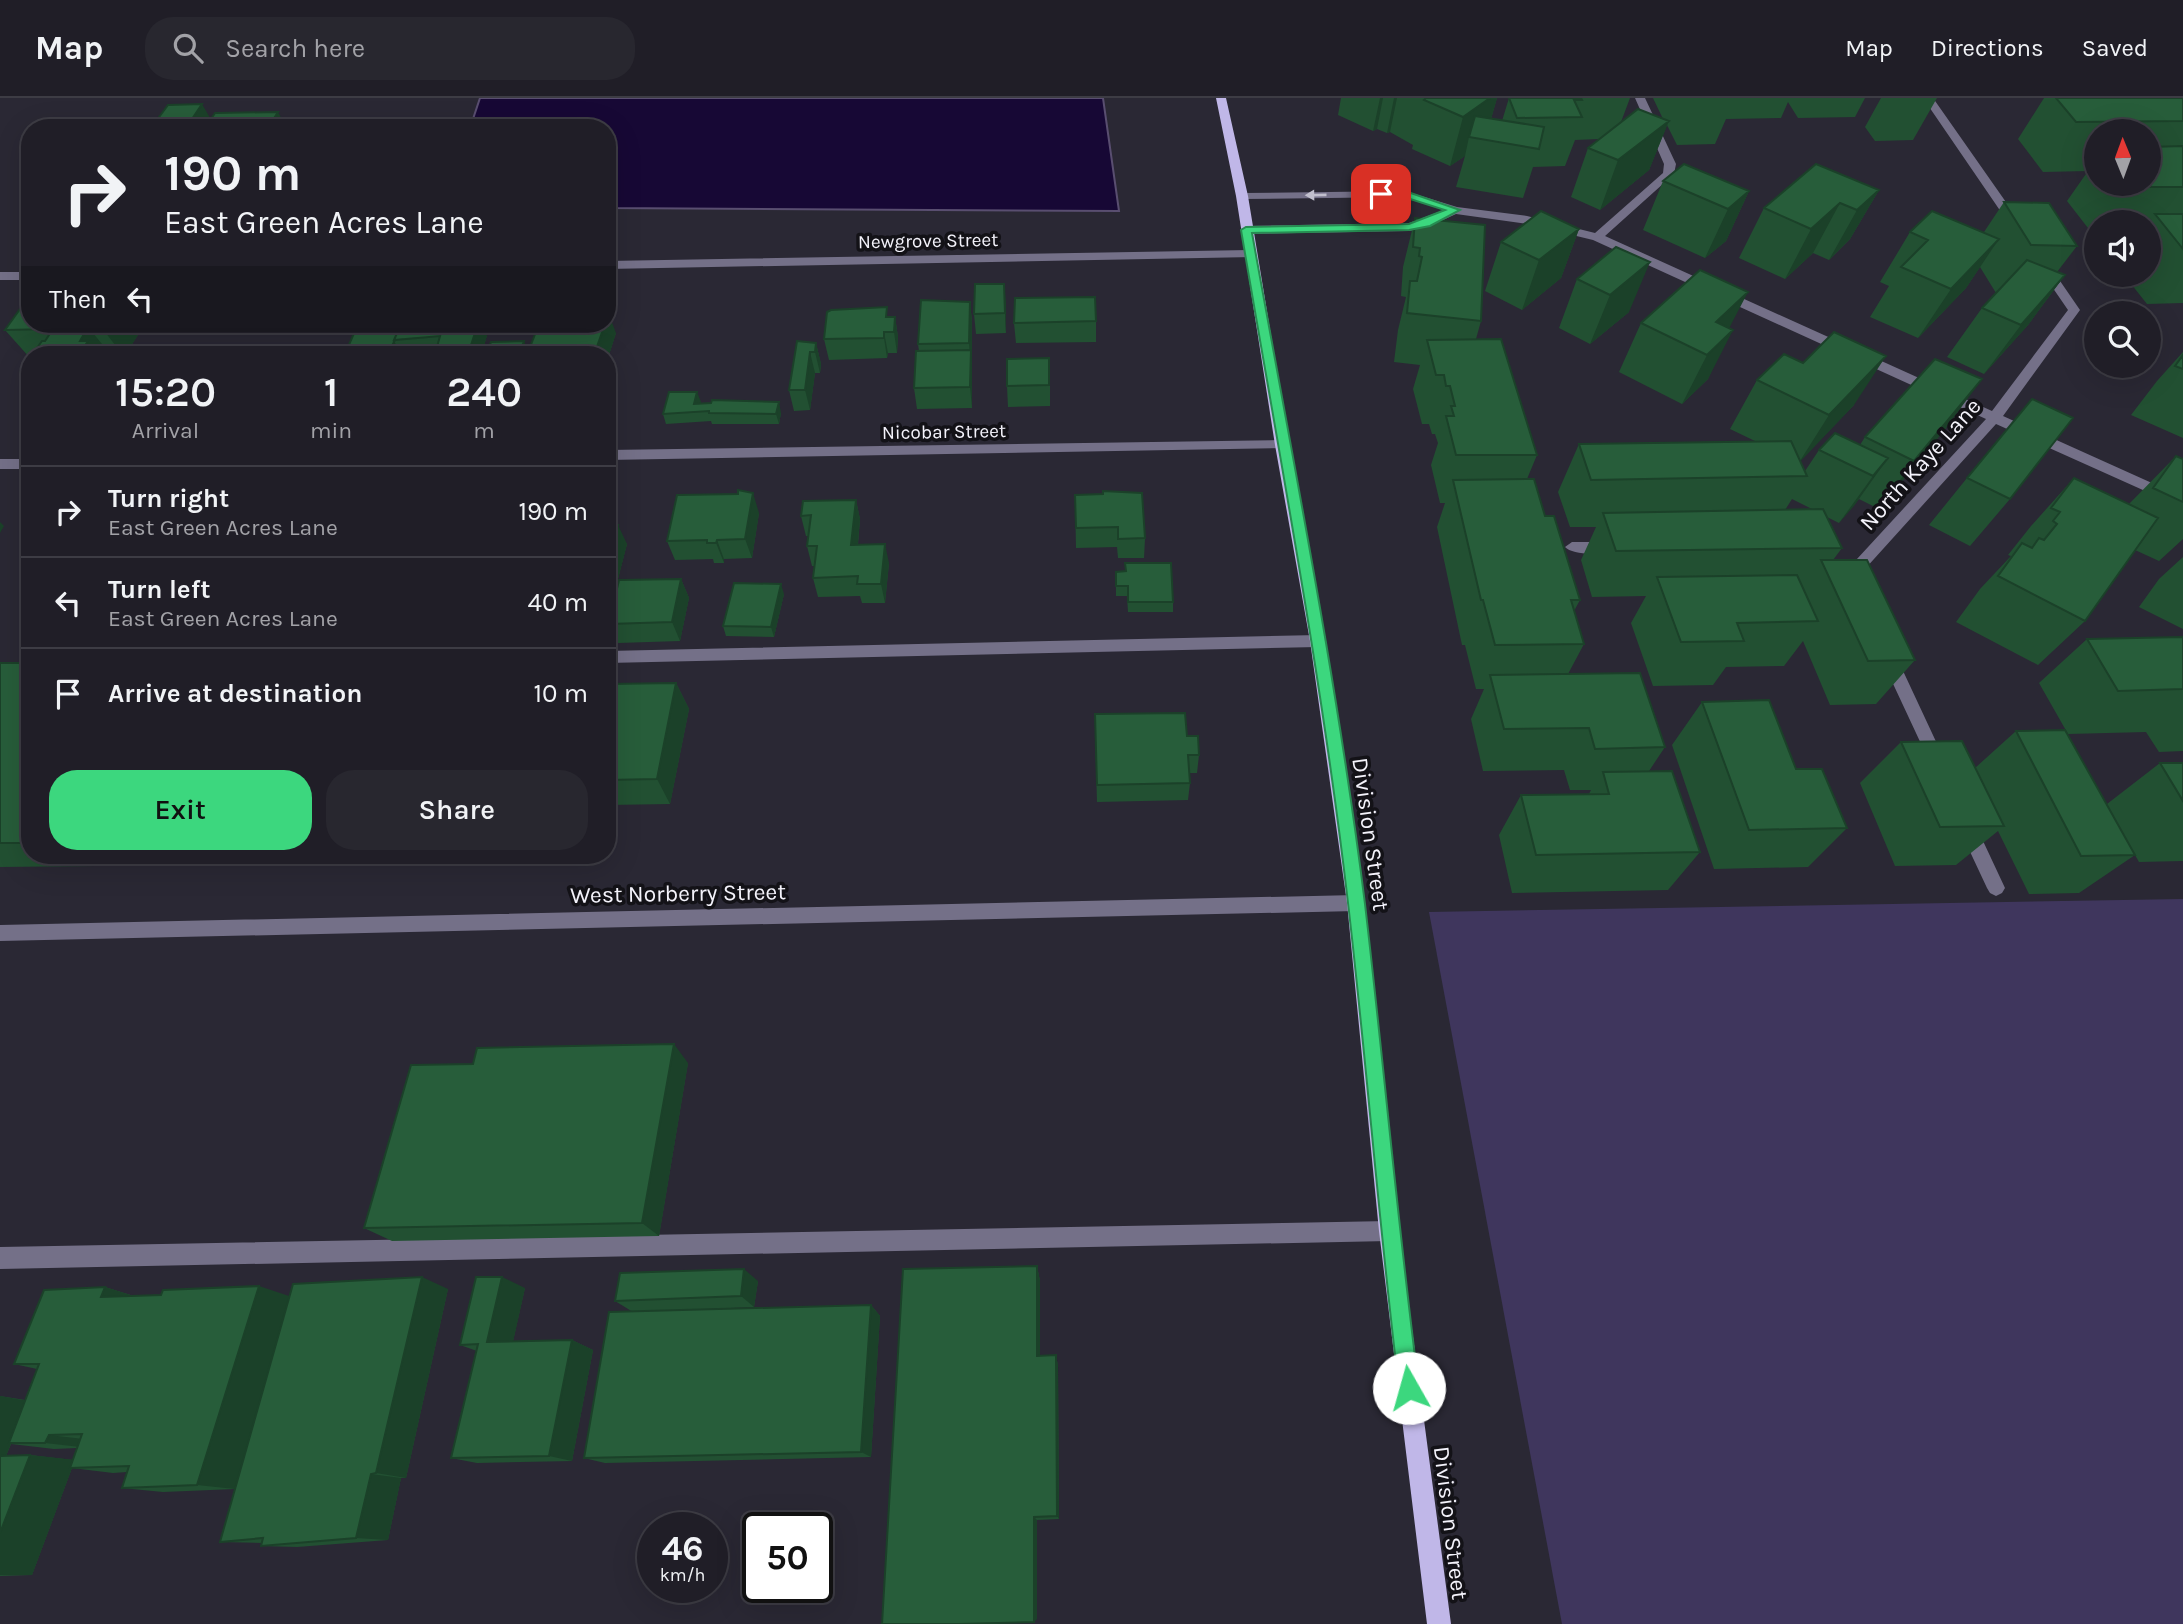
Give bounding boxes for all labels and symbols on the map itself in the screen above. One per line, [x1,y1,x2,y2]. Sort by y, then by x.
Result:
north arrow [2084,119,2161,196]
pin [1351,164,1411,224]
one-way arrow [1304,189,1326,201]
street label: Newgrove Street [858,229,998,253]
street label: North Kaye Lane [1854,393,1987,536]
street label: Nicobar Street [882,420,1006,444]
street label: Division Street [1346,756,1395,913]
street label: West Norberry Street [570,878,786,909]
position arrow [1372,1351,1446,1425]
street label: Division Street [1428,1445,1473,1602]
speed limit sign: 50 [742,1512,833,1603]

